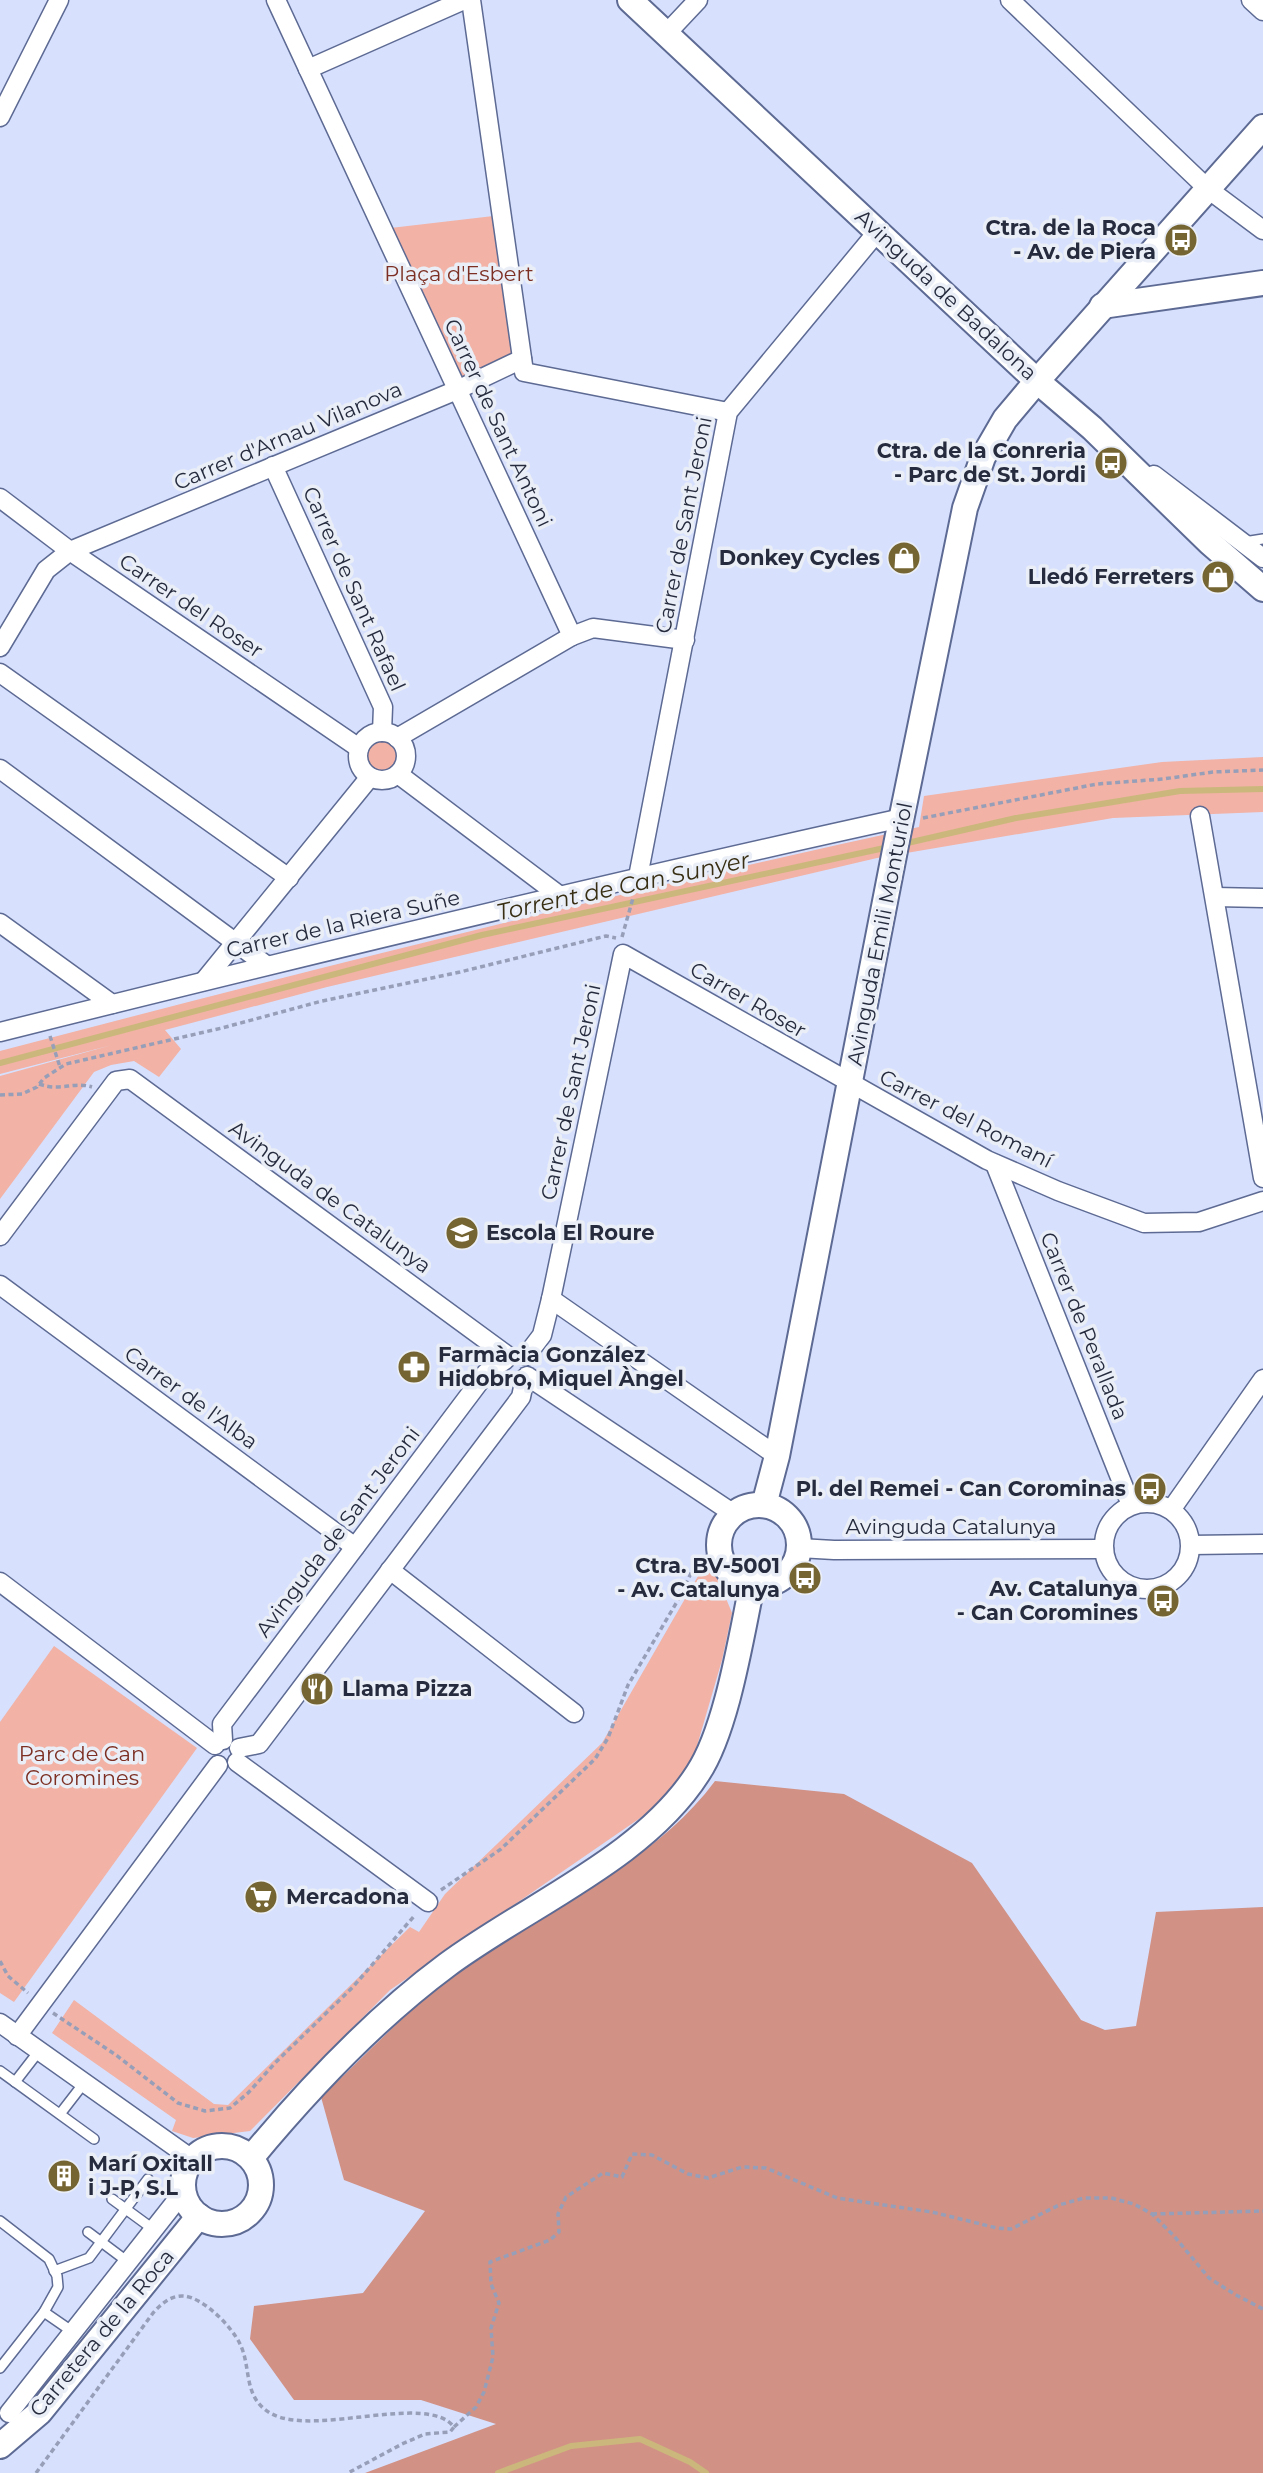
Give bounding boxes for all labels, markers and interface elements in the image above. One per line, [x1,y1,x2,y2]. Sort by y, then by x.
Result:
street label: Avinguda de Badalona [850,204,1042,385]
place label: Ctra. de la Roca - Av. de Piera [986,215,1156,264]
bus stop icon: Ctra. de la Roca - Av. de Piera [1162,221,1200,259]
park label: Plaça d'Esbert [384,261,534,286]
street label: Carrer de Sant Antoni [439,315,558,531]
street label: Carrer d'Arnau Vilanova [170,376,406,495]
street label: Carrer de Sant Jeroni [650,414,717,635]
place label: Ctra. de la Conreria - Parc de St. Jordi [877,438,1086,487]
bus stop icon: Ctra. de la Conreria - Parc de St. Jordi [1092,444,1130,482]
street label: Carrer de Sant Rafael [298,483,411,695]
shop icon: Donkey Cycles [885,539,923,577]
place label: Donkey Cycles [719,545,880,570]
street label: Carrer del Roser [115,548,268,663]
shop icon: Lledó Ferreters [1199,558,1237,596]
place label: Lledó Ferreters [1028,564,1194,589]
street label: Avinguda Emili Monturiol [842,800,917,1068]
water label: Torrent de Can Sunyer [494,845,753,926]
street label: Carrer de la Riera Suñe [224,884,462,963]
street label: Carrer Roser [686,956,811,1043]
street label: Carrer de Sant Jeroni [535,981,606,1202]
street label: Carrer del Romaní [875,1064,1058,1174]
street label: Avinguda de Catalunya [225,1115,436,1278]
school or university icon: Escola El Roure [443,1214,481,1252]
place label: Escola El Roure [486,1220,655,1245]
street label: Carrer de Perallada [1035,1228,1134,1423]
street label: Carrer de l'Alba [120,1341,263,1454]
place label: Farmàcia González Hidobro, Miquel Àngel [438,1342,684,1391]
pharmacy icon: Farmàcia González Hidobro, Miquel Àngel [395,1348,433,1386]
street label: Avinguda de Sant Jeroni [250,1422,425,1642]
bus stop icon: Pl. del Remei - Can Corominas [1131,1470,1169,1508]
place label: Pl. del Remei - Can Corominas [796,1476,1126,1501]
street label: Avinguda Catalunya [846,1514,1056,1539]
place label: Ctra. BV-5001 - Av. Catalunya [617,1553,780,1602]
bus stop icon: Ctra. BV-5001 - Av. Catalunya [786,1559,824,1597]
place label: Av. Catalunya - Can Coromines [957,1576,1138,1625]
bus stop icon: Av. Catalunya - Can Coromines [1144,1582,1182,1620]
restaurant icon: Llama Pizza [298,1670,336,1708]
place label: Llama Pizza [342,1676,472,1701]
park label: Parc de Can Coromines [19,1741,145,1790]
supermarket icon: Mercadona [242,1878,280,1916]
place label: Mercadona [286,1884,409,1909]
place label: Marí Oxitall i J-P, S.L [88,2151,213,2200]
building icon: Marí Oxitall i J-P, S.L [45,2157,83,2195]
street label: Carretera de la Roca [24,2244,179,2422]

